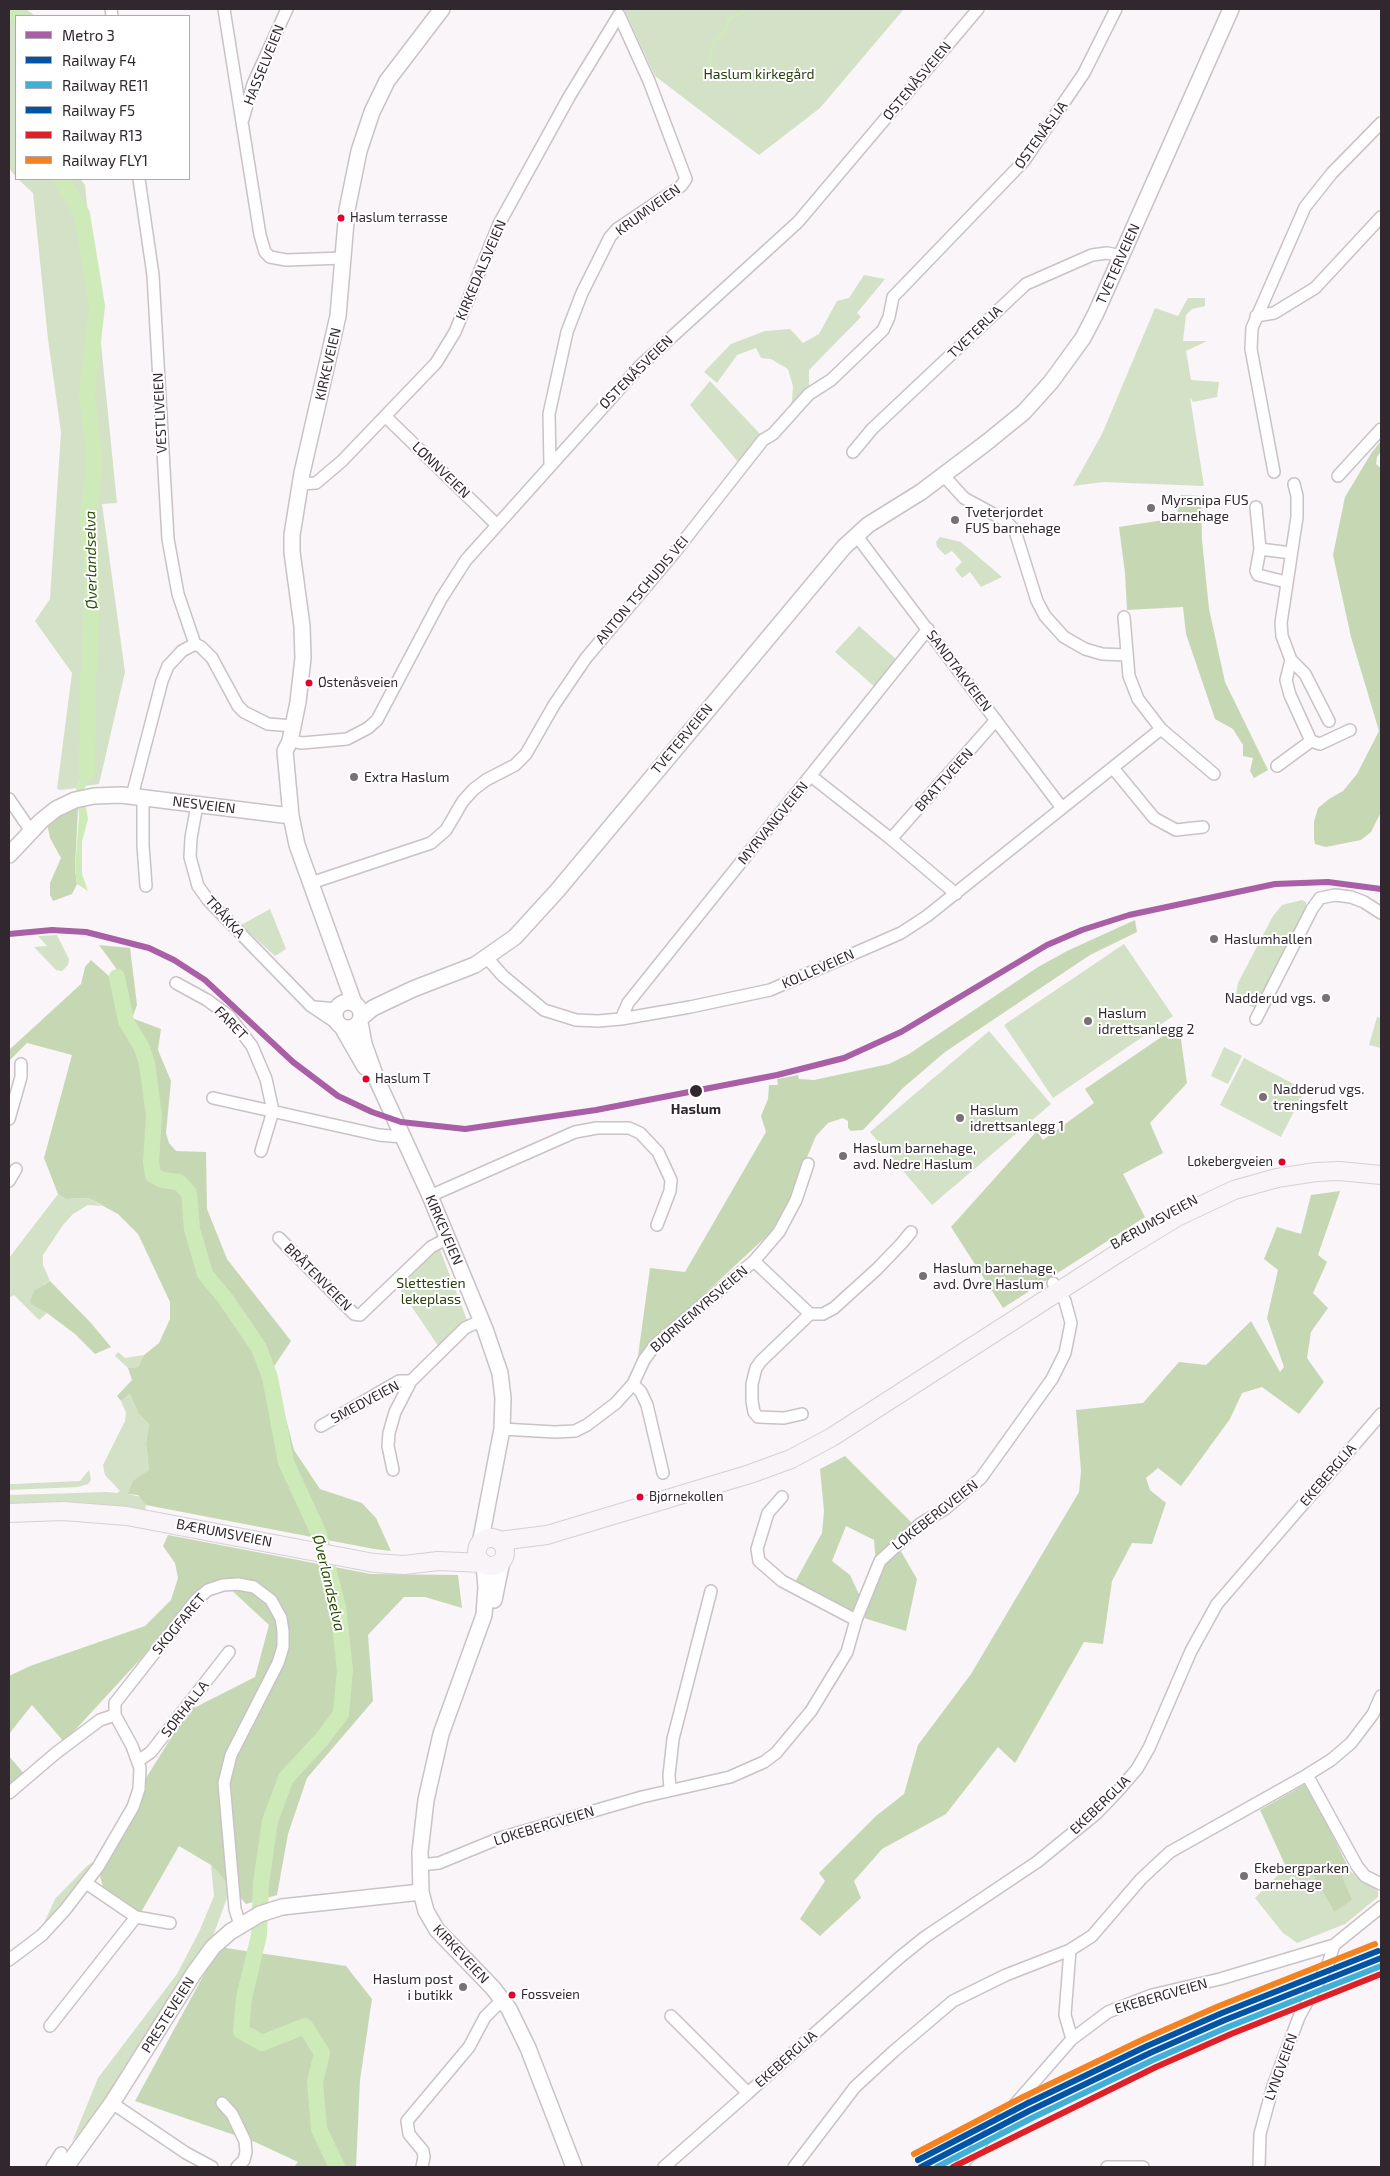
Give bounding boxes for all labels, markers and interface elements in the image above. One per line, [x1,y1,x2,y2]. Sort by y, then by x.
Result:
legend [15,15,190,180]
street label: HASSELVEIEN [240,22,288,108]
text: Metro 3 [62,26,115,44]
street label: ØSTENÅSVEIEN [879,38,955,124]
text: Railway F4 [62,51,136,69]
park label: Haslum kirkegård [703,66,815,82]
text: Railway RE11 [62,76,149,94]
street label: ØSTENÅSLIA [1011,98,1071,172]
text: Railway F5 [62,101,135,119]
text: Railway R13 [62,126,143,144]
text: Railway FLY1 [62,151,148,169]
street label: KRUMVEIEN [612,181,684,239]
place label: Haslum terrasse [350,210,448,226]
marker: Haslum terrasse [336,213,346,223]
street label: KIRKEDALSVEIEN [452,217,510,323]
street label: TVETERVEIEN [1093,221,1143,307]
street label: TVETERLIA [944,302,1006,362]
street label: KIRKEVEIEN [311,326,345,402]
street label: ØSTENÅSVEIEN [596,332,676,412]
street label: VESTLIVEIEN [149,372,171,454]
street label: LØNNVEIEN [409,438,473,502]
place label: Myrsnipa FUS barnehage [1161,492,1249,524]
marker: Myrsnipa FUS barnehage [1145,502,1157,514]
place label: Tveterjordet FUS barnehage [965,504,1061,536]
water label: Øverlandselva [81,511,101,609]
marker: Tveterjordet FUS barnehage [949,514,961,526]
street label: ANTON TSCHUDIS VEI [592,533,692,647]
street label: SANDTAKVEIEN [923,627,995,715]
place label: Østenåsveien [318,675,398,691]
marker: Østenåsveien [304,678,314,688]
street label: TVETERVEIEN [648,700,716,778]
street label: BRATTVEIEN [911,745,977,815]
place label: Extra Haslum [364,769,450,785]
marker: Extra Haslum [348,771,360,783]
street label: MYRVANGVEIEN [734,778,812,868]
street label: NESVEIEN [172,793,236,817]
street label: TRÅKKA [202,893,248,941]
place label: Haslumhallen [1224,931,1312,947]
marker: Haslumhallen [1208,933,1220,945]
street label: KOLLEVEIEN [779,946,857,992]
place label: Nadderud vgs. [1225,990,1316,1006]
marker: Nadderud vgs. [1320,992,1332,1004]
street label: FARET [211,1003,251,1043]
place label: Haslum idrettsanlegg 2 [1098,1005,1194,1038]
marker: Haslum idrettsanlegg 2 [1082,1015,1094,1027]
place label: Haslum T [375,1071,431,1087]
marker: Haslum T [361,1074,371,1084]
place label: Nadderud vgs. treningsfelt [1273,1081,1364,1114]
marker: Haslum [688,1083,704,1099]
marker: Nadderud vgs. treningsfelt [1257,1091,1269,1103]
place label: Haslum [671,1101,721,1117]
place label: Haslum idrettsanlegg 1 [970,1102,1064,1134]
marker: Haslum idrettsanlegg 1 [954,1112,966,1124]
place label: Haslum barnehage, avd. Nedre Haslum [853,1140,976,1172]
marker: Haslum barnehage, avd. Nedre Haslum [837,1150,849,1162]
place label: Løkebergveien [1187,1154,1273,1170]
marker: Løkebergveien [1277,1157,1287,1167]
street label: BÆRUMSVEIEN [1107,1191,1201,1253]
street label: KIRKEVEIEN [422,1192,466,1268]
street label: BRÅTENVEIEN [281,1240,355,1314]
place label: Haslum barnehage, avd. Øvre Haslum [933,1260,1056,1292]
street label: BJØRNEMYRSVEIEN [647,1262,751,1356]
marker: Haslum barnehage, avd. Øvre Haslum [917,1270,929,1282]
park label: Slettestien lekeplass [396,1275,466,1308]
street label: SMEDVEIEN [328,1377,402,1427]
street label: EKEBERGLIA [1296,1440,1360,1510]
street label: LØKEBERGVEIEN [889,1476,981,1554]
place label: Bjørnekollen [649,1489,724,1505]
marker: Bjørnekollen [635,1492,645,1502]
street label: BÆRUMSVEIEN [175,1515,273,1551]
water label: Øverlandselva [309,1533,349,1633]
street label: SKOGFARET [149,1590,209,1658]
street label: SØRHALLA [158,1677,212,1741]
street label: EKEBERGLIA [1066,1772,1134,1838]
street label: LØKEBERGVEIEN [492,1803,596,1849]
place label: Ekebergparken barnehage [1254,1860,1349,1892]
marker: Ekebergparken barnehage [1238,1870,1250,1882]
street label: KIRKEVEIEN [430,1921,492,1987]
place label: Haslum post i butikk [373,1971,453,2004]
street label: PRESTEVEIEN [138,1974,198,2056]
street label: EKEBERGVEIEN [1113,1975,1209,2017]
marker: Haslum post i butikk [457,1981,469,1993]
place label: Fossveien [521,1987,580,2003]
marker: Fossveien [507,1990,517,2000]
street label: EKEBERGLIA [752,2027,820,2091]
street label: LYNGVEIEN [1261,2031,1301,2103]

